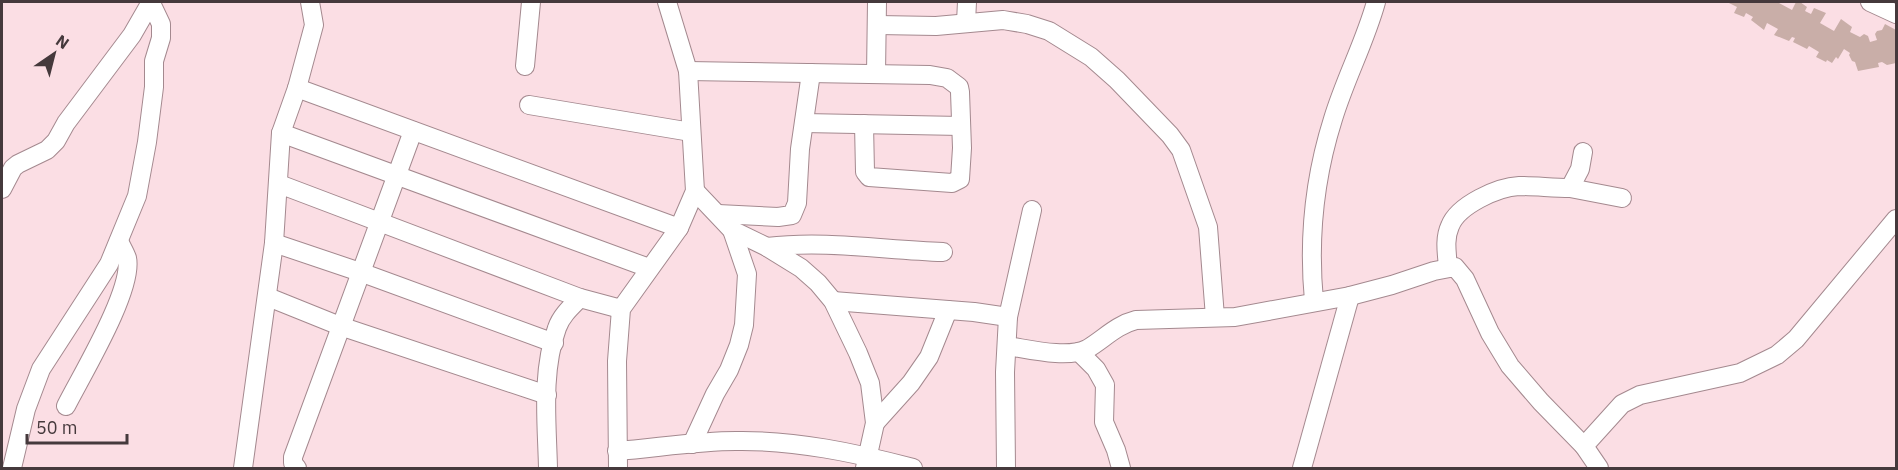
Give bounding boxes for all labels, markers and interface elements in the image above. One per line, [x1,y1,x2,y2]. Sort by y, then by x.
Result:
north arrow [24,24,84,84]
text: N [52,30,73,53]
scale bar [27,407,128,445]
text: 50 m [36,416,78,439]

